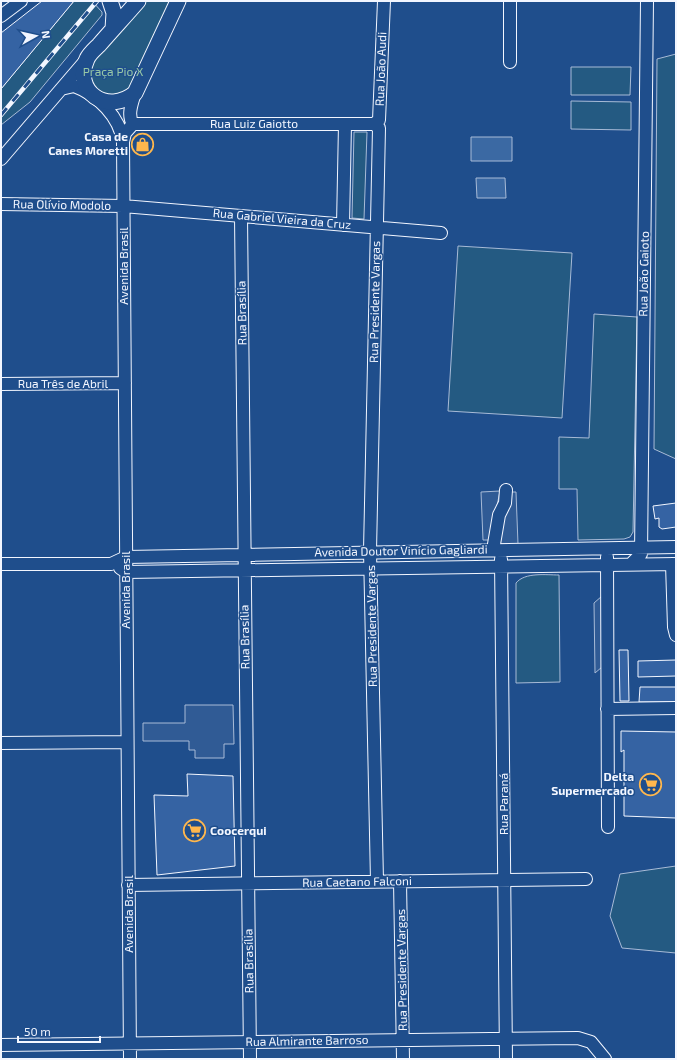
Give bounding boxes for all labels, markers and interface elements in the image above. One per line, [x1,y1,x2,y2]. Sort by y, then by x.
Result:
north arrow [16,16,56,56]
text: N [39,30,53,39]
street label: Rua João Audi [372,32,388,106]
park label: Praça Pio X [83,64,144,79]
street label: Rua Luiz Gaiotto [210,116,298,130]
place label: Casa de Canes Moretti [48,129,128,157]
shop icon: Casa de Canes Moretti [130,131,156,157]
street label: Rua Olívio Modolo [13,196,111,212]
street label: Rua Gabriel Vieira da Cruz [212,205,352,231]
street label: Avenida Brasil [116,227,130,305]
street label: Rua João Gaioto [635,231,651,317]
street label: Rua Presidente Vargas [366,241,382,363]
street label: Rua Brasília [233,281,249,345]
street label: Rua Três de Abril [18,376,109,390]
street label: Avenida Doutor Vinício Gagliardi [314,541,488,559]
street label: Avenida Brasil [118,551,132,629]
street label: Rua Presidente Vargas [363,565,379,687]
street label: Rua Brasília [236,605,252,669]
place label: Delta Supermercado [551,769,634,797]
supermarket icon: Delta Supermercado [637,771,663,797]
street label: Rua Paraná [496,773,510,835]
supermarket icon: Coocerqui [182,818,208,844]
place label: Coocerqui [210,823,267,837]
street label: Rua Caetano Falconi [302,873,412,889]
street label: Avenida Brasil [121,875,135,953]
street label: Rua Presidente Vargas [393,909,409,1031]
street label: Rua Brasília [240,929,256,993]
scale bar [18,1018,100,1044]
text: 50 m [24,1024,51,1038]
street label: Rua Almirante Barroso [245,1032,369,1048]

